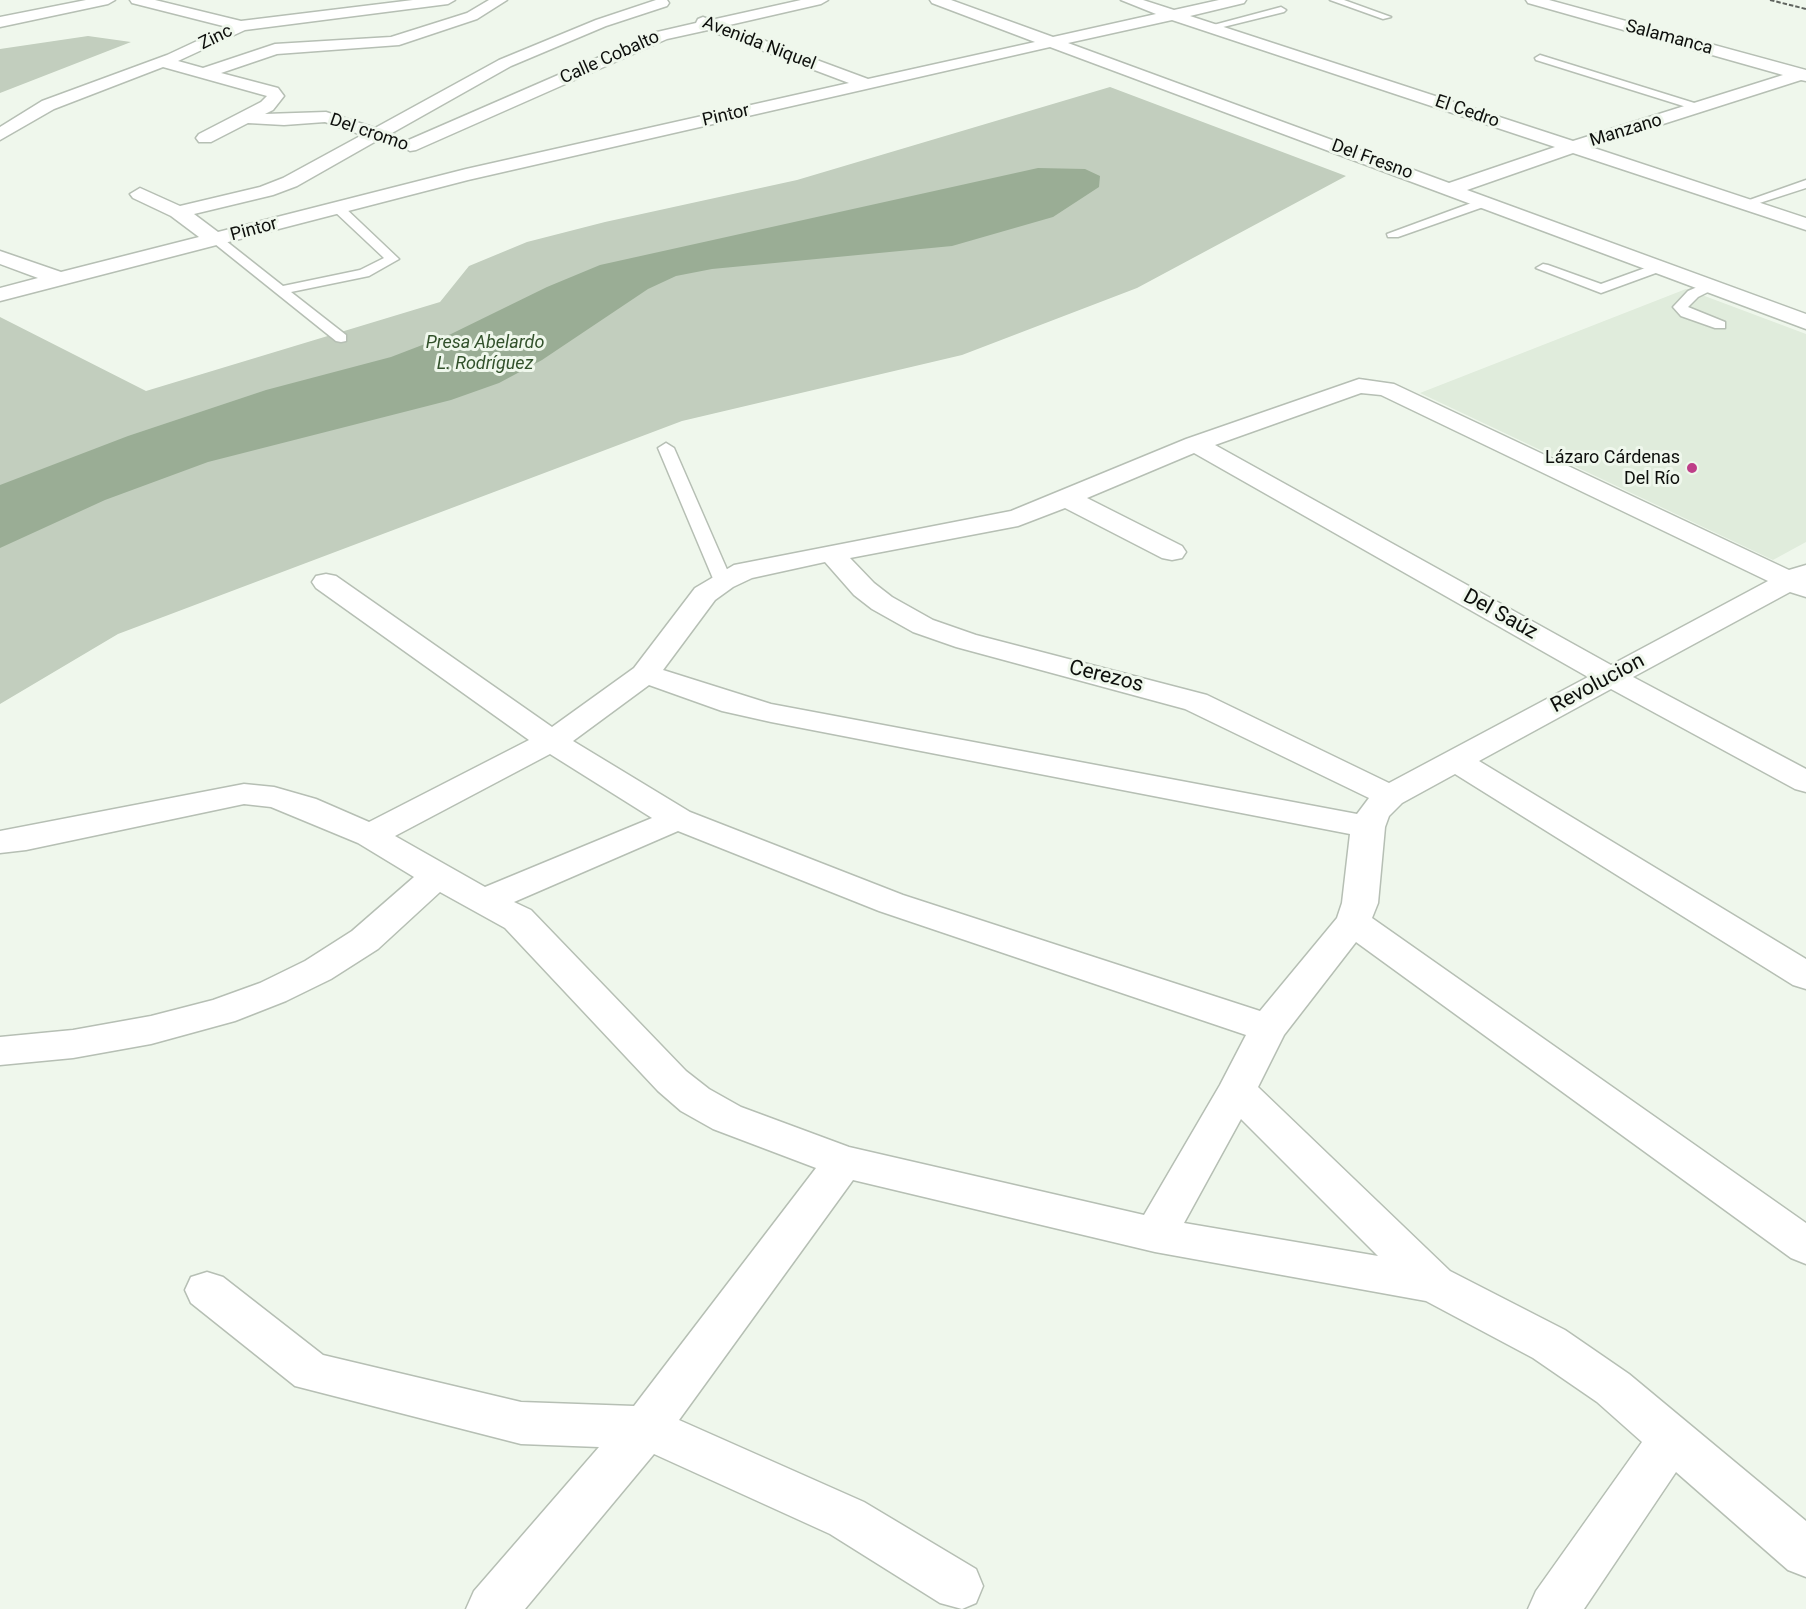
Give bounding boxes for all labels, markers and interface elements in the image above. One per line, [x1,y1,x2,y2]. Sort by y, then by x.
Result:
street label: Avenida Niquel [699,13,819,75]
street label: Salamanca [1623,16,1715,60]
street label: Zinc [196,21,236,55]
street label: Calle Cobalto [557,26,663,90]
street label: El Cedro [1432,91,1502,133]
street label: Pintor [700,100,752,132]
street label: Del cromo [327,109,411,157]
street label: Manzano [1587,110,1665,152]
street label: Del Fresno [1328,135,1416,185]
street label: Pintor [228,213,280,247]
water label: Presa Abelardo L. Rodríguez [426,332,544,374]
place label: Lázaro Cárdenas Del Río [1545,447,1680,490]
marker: Lázaro Cárdenas Del Río [1685,461,1699,475]
street label: Del Saúz [1458,584,1542,646]
street label: Revolucion [1547,649,1649,719]
street label: Cerezos [1066,656,1146,698]

